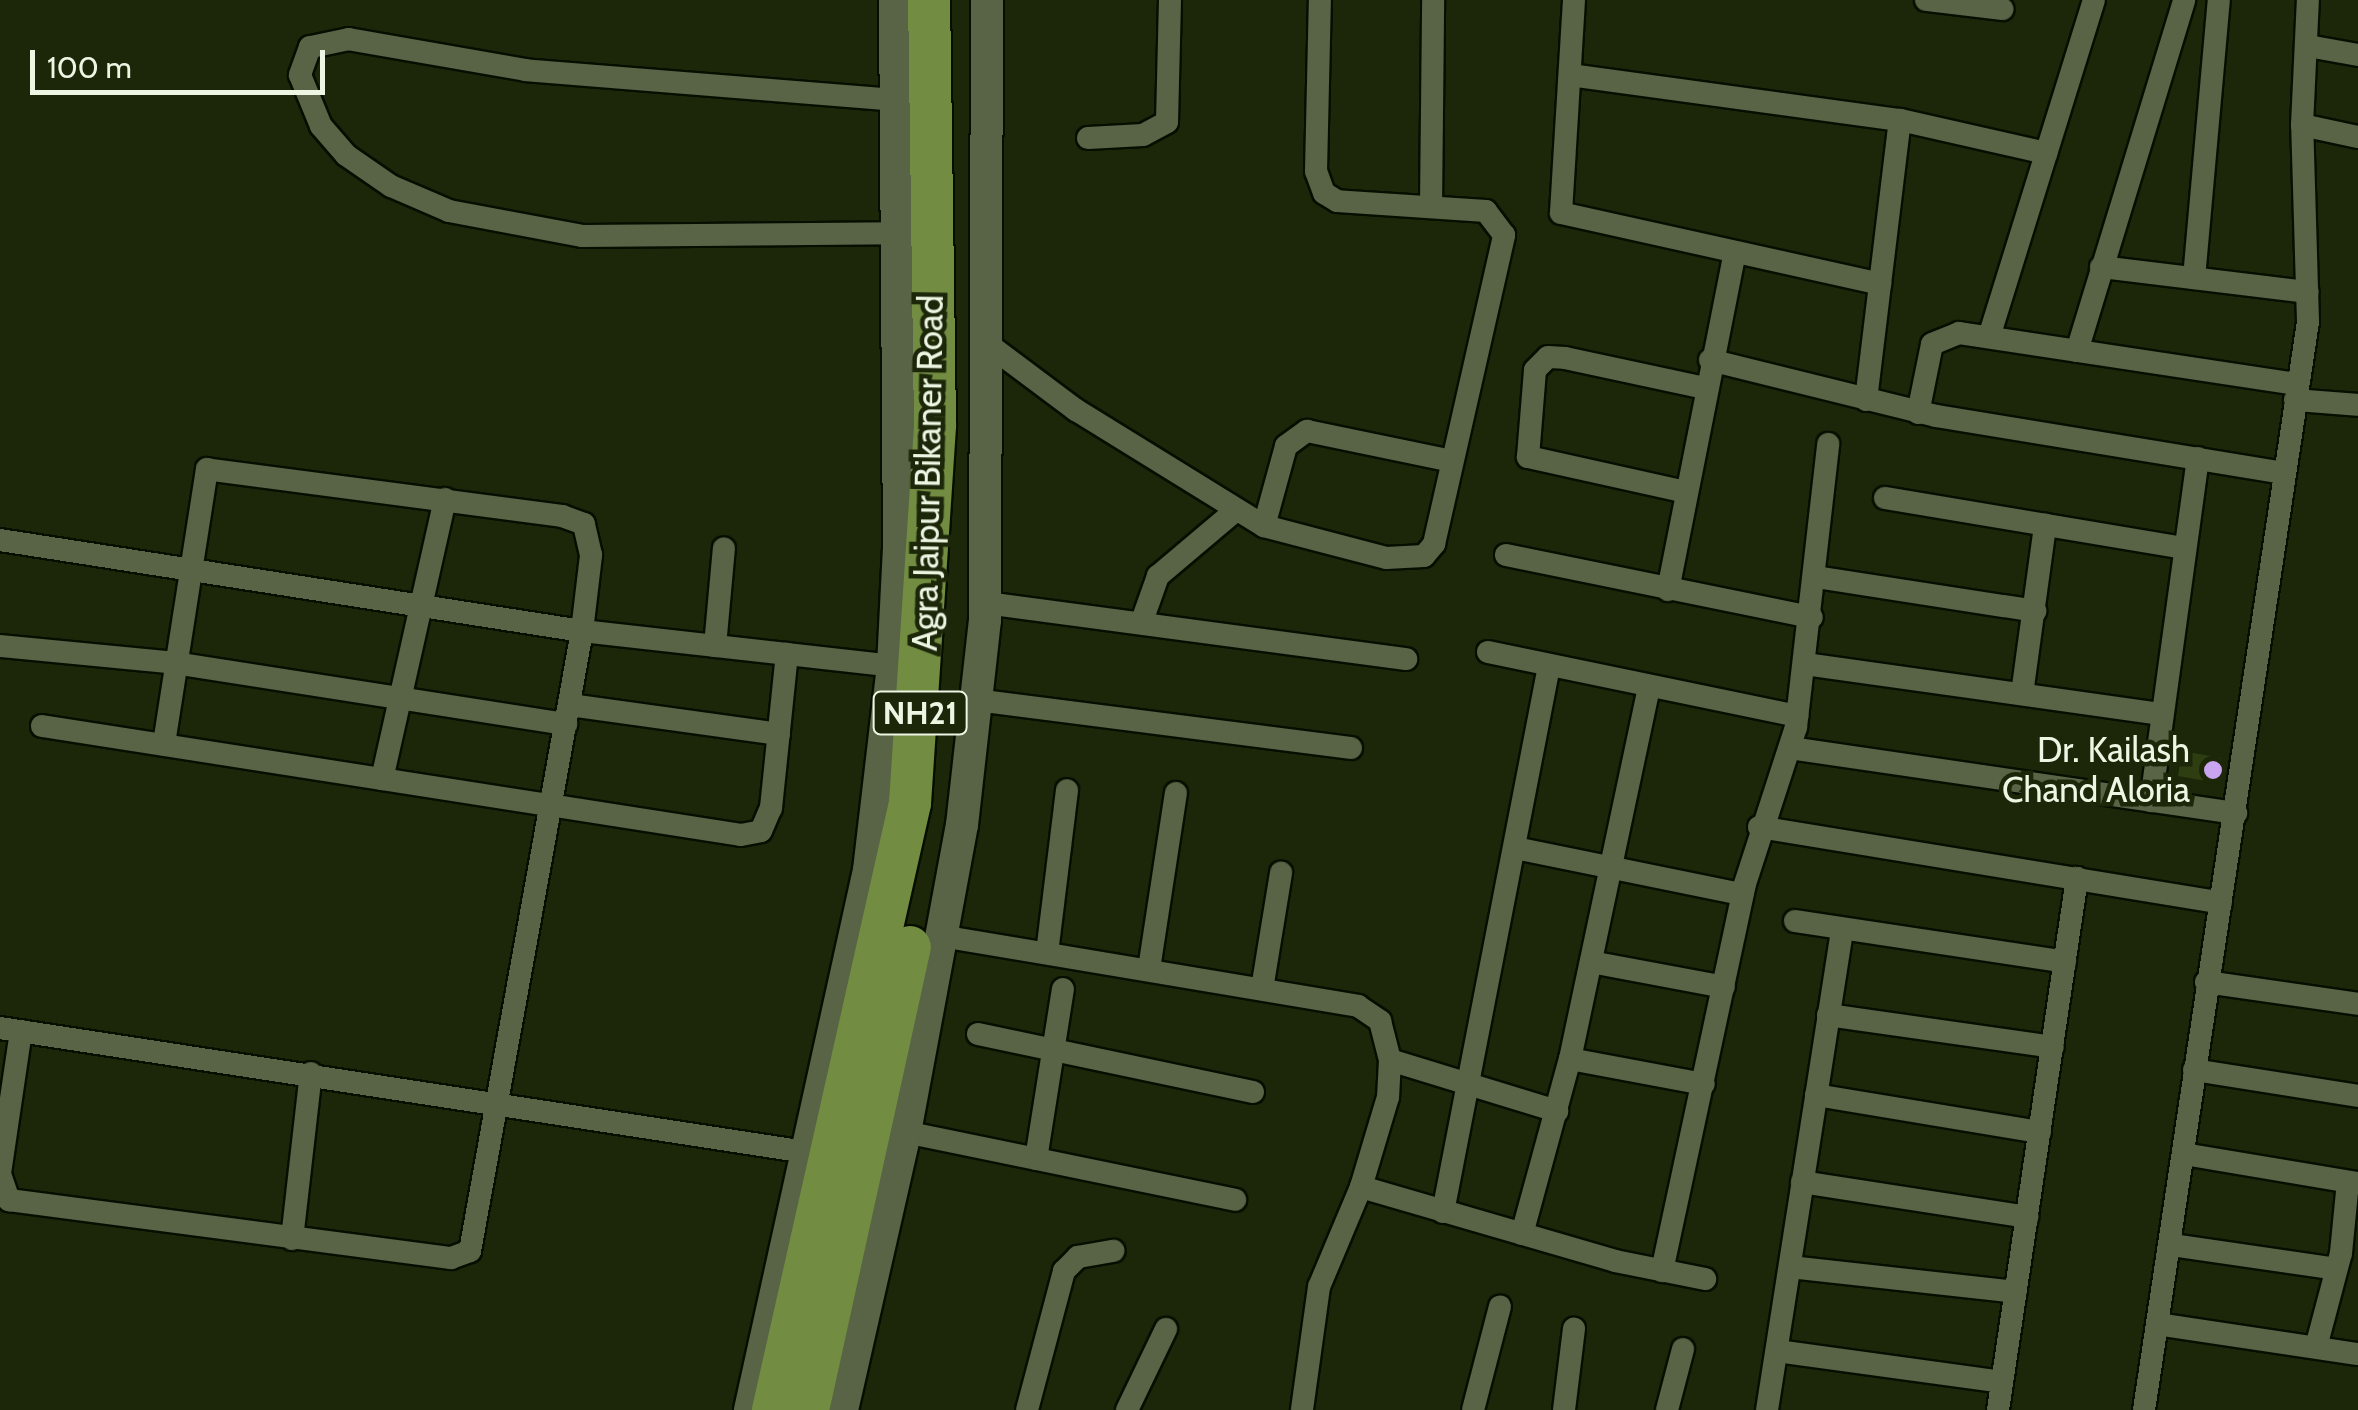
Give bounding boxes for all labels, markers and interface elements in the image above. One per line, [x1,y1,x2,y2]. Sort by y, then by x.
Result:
scale bar [35,30,330,92]
text: 100 m [47,49,132,86]
street label: Agra Jaipur Bikaner Road [904,294,952,652]
road number: NH21 [872,686,968,740]
place label: Dr. Kailash Chand Aloria [2002,729,2190,811]
marker: Dr. Kailash Chand Aloria [2200,757,2226,783]

